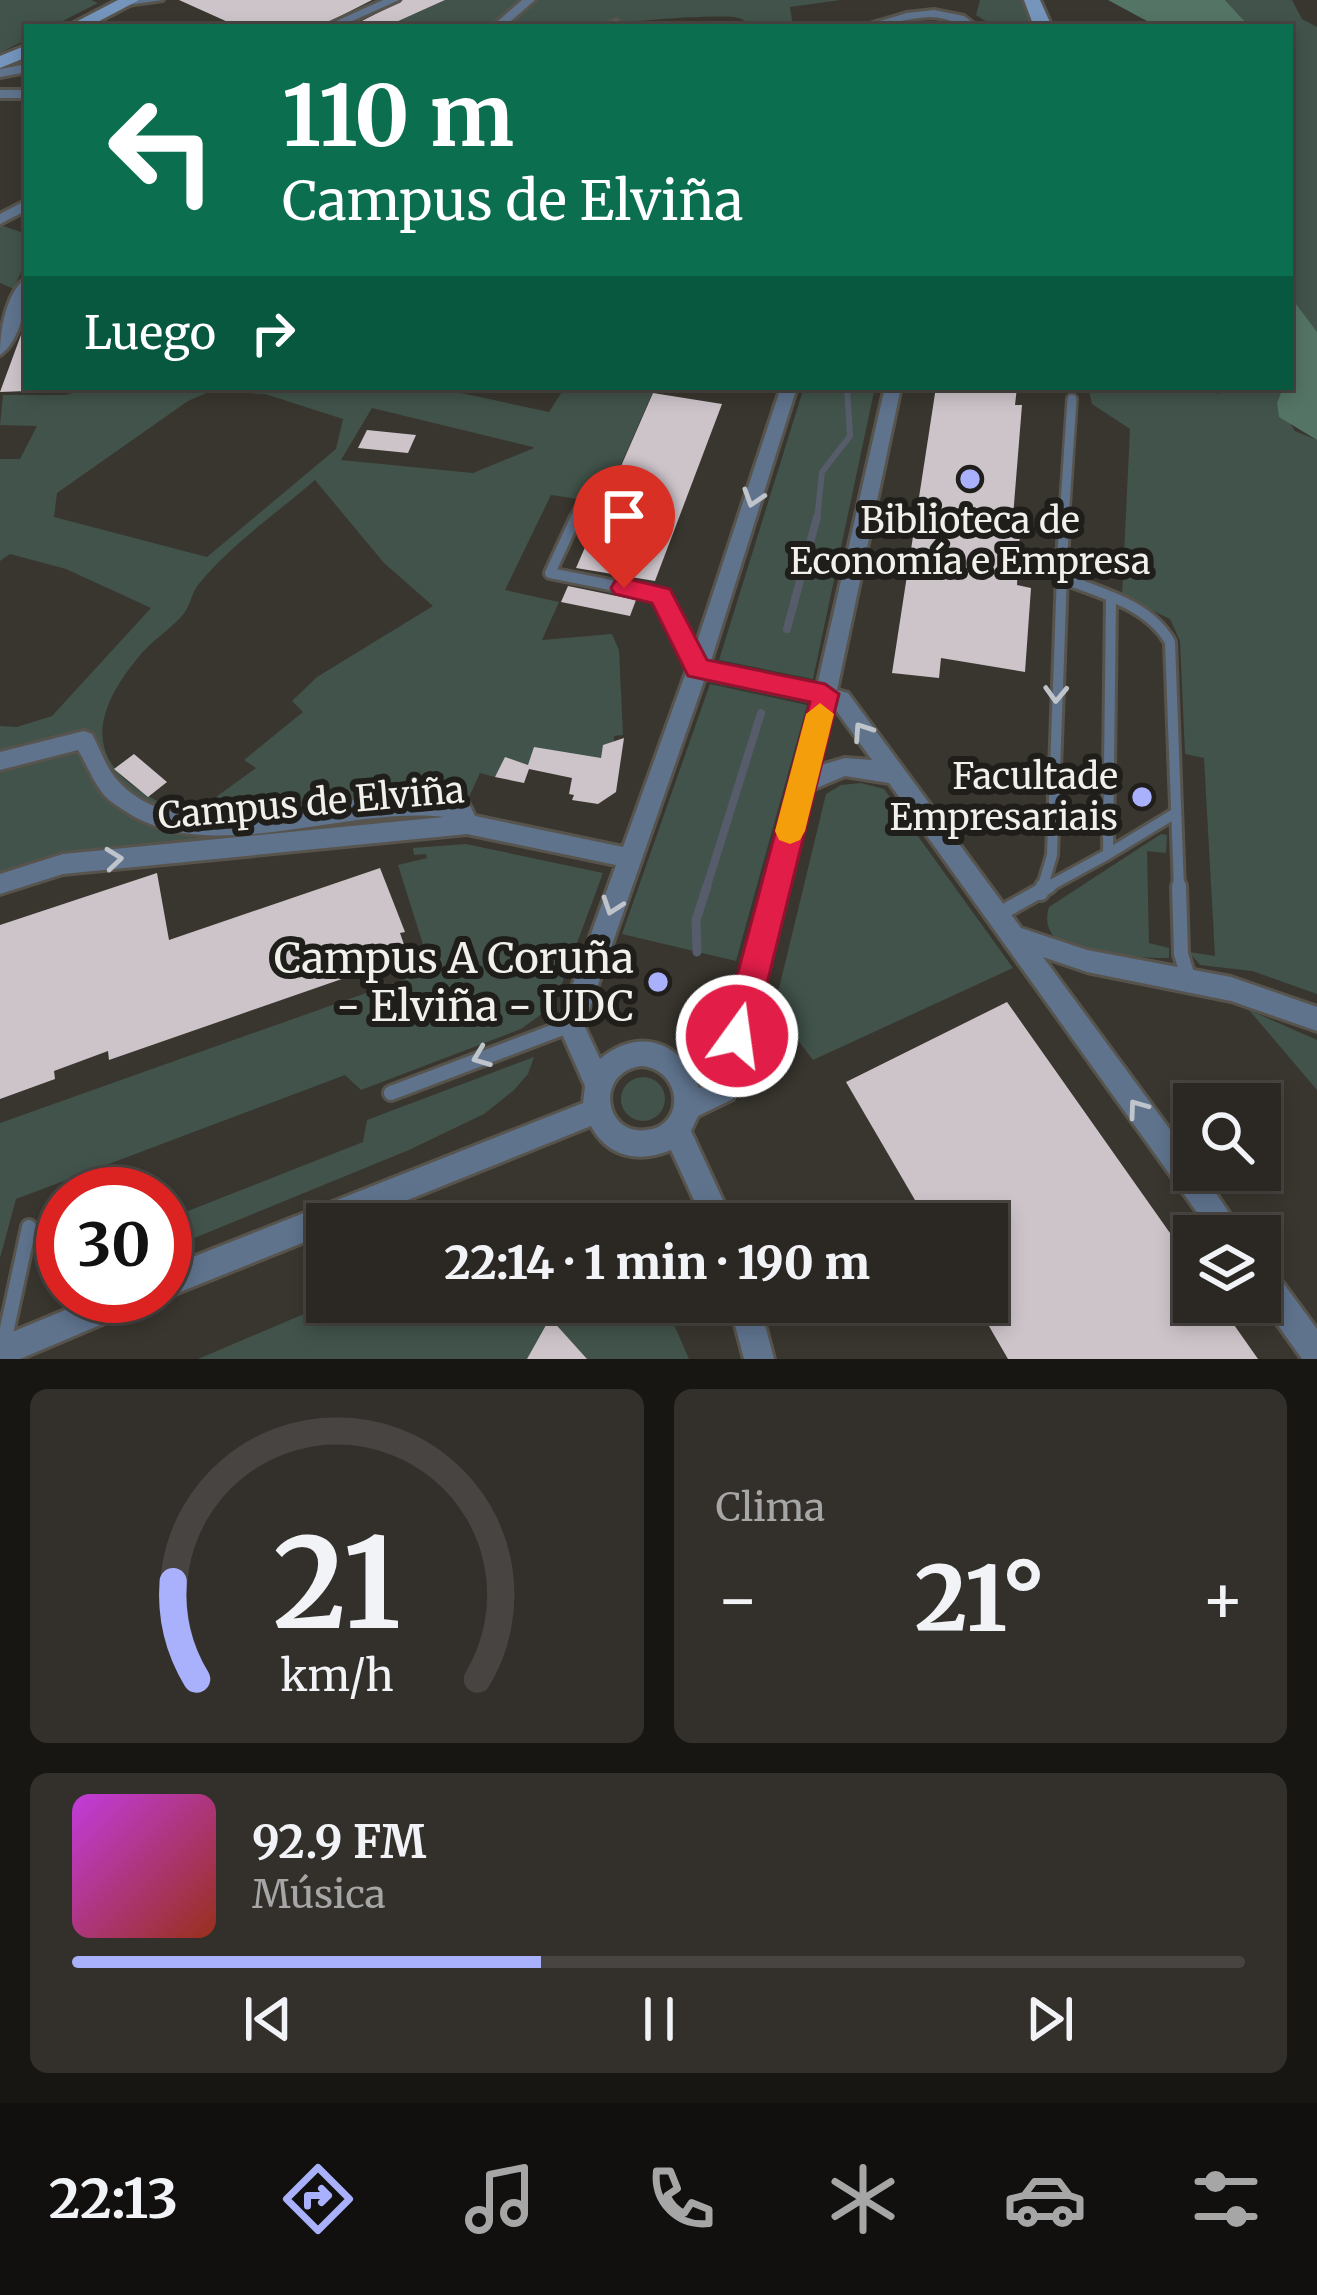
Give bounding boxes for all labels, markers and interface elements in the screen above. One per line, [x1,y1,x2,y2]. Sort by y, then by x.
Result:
text: 110 m [282,63,514,169]
icon: left [84,72,240,228]
text: Campus de Elviña [282,167,743,235]
icon: right [240,300,306,366]
text: Luego [84,305,216,361]
pin [573,465,675,588]
marker: Biblioteca de Economía e Empresa [957,466,983,492]
icon: arrive [591,483,657,549]
one-way arrow [743,487,768,508]
place label: Biblioteca de Economía e Empresa [789,498,1151,584]
one-way arrow [1043,685,1069,704]
one-way arrow [854,722,876,744]
place label: Facultade Empresariais [889,754,1118,840]
street label: Campus de Elviña [156,767,466,839]
marker: Facultade Empresariais [1129,784,1155,810]
one-way arrow [105,847,124,872]
one-way arrow [602,895,626,916]
place label: Campus A Coruña - Elviña - UDC [274,932,634,1032]
marker: Campus A Coruña - Elviña - UDC [645,969,671,995]
position arrow [674,973,800,1099]
one-way arrow [471,1043,492,1068]
map controls [1173,1083,1281,1323]
button: search [1173,1083,1281,1191]
one-way arrow [1130,1100,1152,1121]
speed limit sign: 30 [36,1167,192,1323]
button: layers [1173,1215,1281,1323]
text: 22:14 · 1 min · 190 m [444,1235,870,1291]
text: Clima [716,1483,825,1532]
text: 21 [273,1505,401,1662]
text: 21° [915,1542,1046,1656]
text: − [716,1558,760,1641]
text: + [1201,1558,1245,1641]
text: km/h [280,1649,394,1703]
text: 92.9 FM [252,1814,426,1870]
text: Música [252,1870,386,1919]
icon: previous [235,1986,301,2052]
icon: pause [626,1986,692,2052]
icon: next [1017,1986,1083,2052]
icon: directions [276,2157,360,2241]
icon: music [458,2157,542,2241]
icon: phone [639,2157,723,2241]
icon: climate [821,2157,905,2241]
icon: car [1003,2157,1087,2241]
icon: filters [1184,2157,1268,2241]
text: 22:13 [49,2165,178,2233]

